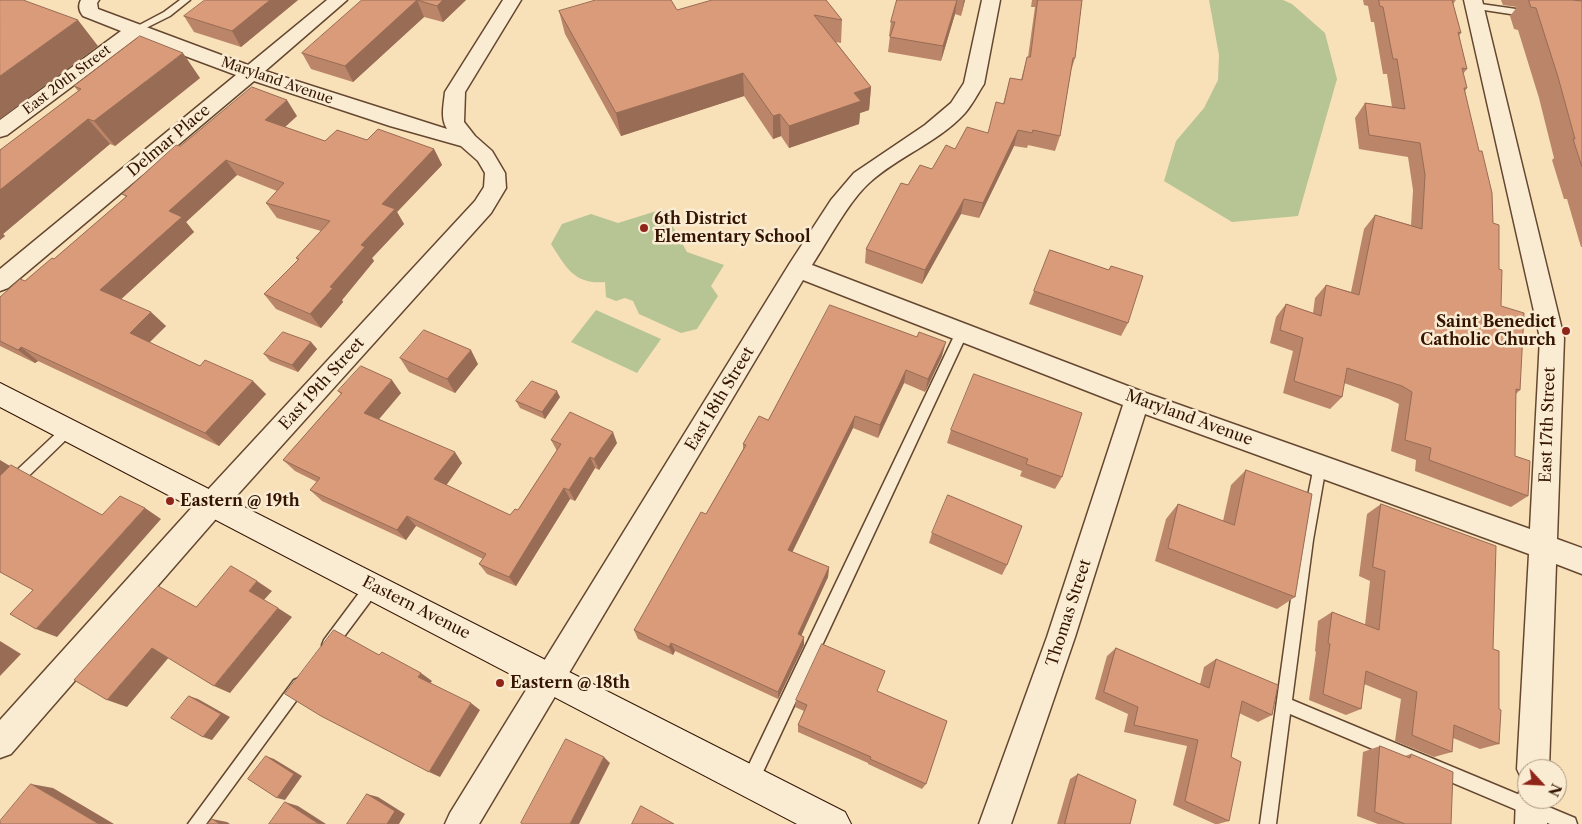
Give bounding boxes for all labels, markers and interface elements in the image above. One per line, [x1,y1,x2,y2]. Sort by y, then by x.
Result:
street label: East 20th Street [20,41,114,119]
street label: Maryland Avenue [219,54,335,108]
street label: Delmar Place [124,101,214,181]
place label: 6th District Elementary School [654,209,811,247]
marker: 6th District Elementary School [638,222,650,234]
place label: Saint Benedict Catholic Church [1420,312,1556,350]
marker: Saint Benedict Catholic Church [1560,325,1572,337]
street label: East 19th Street [276,334,368,434]
street label: East 18th Street [681,344,759,454]
street label: East 17th Street [1536,367,1560,483]
street label: Maryland Avenue [1123,386,1255,450]
place label: Eastern @ 19th [180,491,300,511]
marker: Eastern @ 19th [164,495,176,507]
street label: Thomas Street [1043,557,1095,669]
street label: Eastern Avenue [359,572,473,644]
place label: Eastern @ 18th [510,673,630,693]
marker: Eastern @ 18th [494,677,506,689]
north arrow [1517,759,1567,809]
text: N [1544,781,1565,799]

